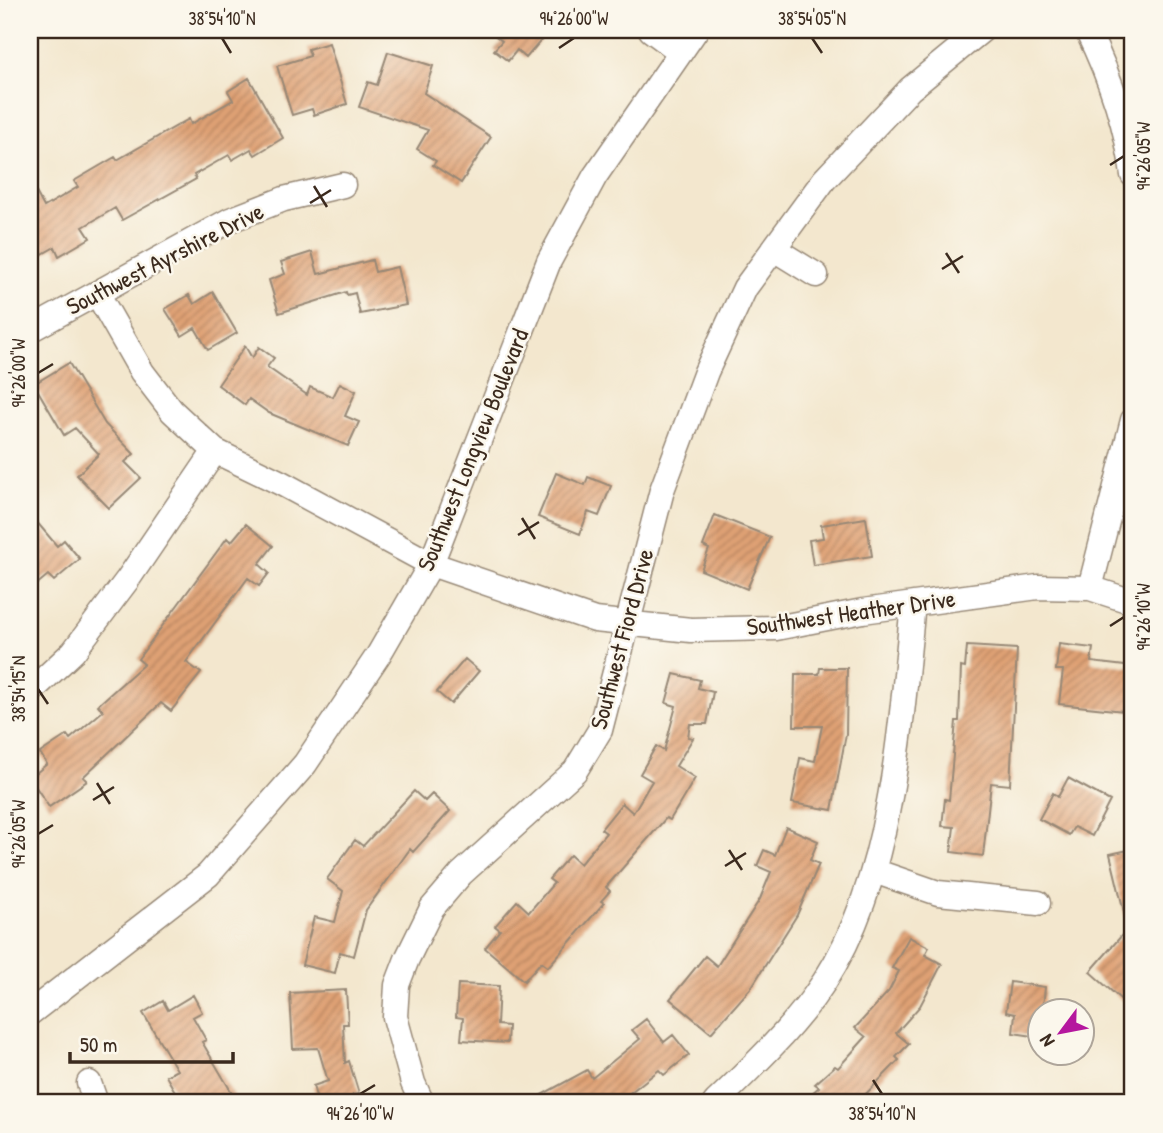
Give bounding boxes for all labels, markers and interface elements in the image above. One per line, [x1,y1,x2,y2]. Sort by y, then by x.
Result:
text: 38°54'10"N [189,6,255,31]
text: 94°26'00"W [540,6,608,31]
text: 38°54'05"N [778,6,846,31]
text: 94°26'05"W [1131,122,1156,190]
street label: Southwest Ayrshire Drive [60,194,269,322]
street label: Southwest Longview Boulevard [409,324,535,575]
text: 94°26'00"W [6,339,31,407]
street label: Southwest Fiord Drive [582,545,661,733]
street label: Southwest Heather Drive [745,581,958,642]
text: 94°26'10"W [1131,583,1156,651]
text: 38°54'15"N [6,656,31,722]
text: 94°26'05"W [6,800,31,868]
north arrow [1026,996,1096,1066]
scale bar [70,1021,233,1065]
text: 50 m [80,1030,117,1059]
text: N [1033,1030,1060,1052]
text: 94°26'10"W [326,1101,394,1126]
text: 38°54'10"N [849,1101,915,1126]

